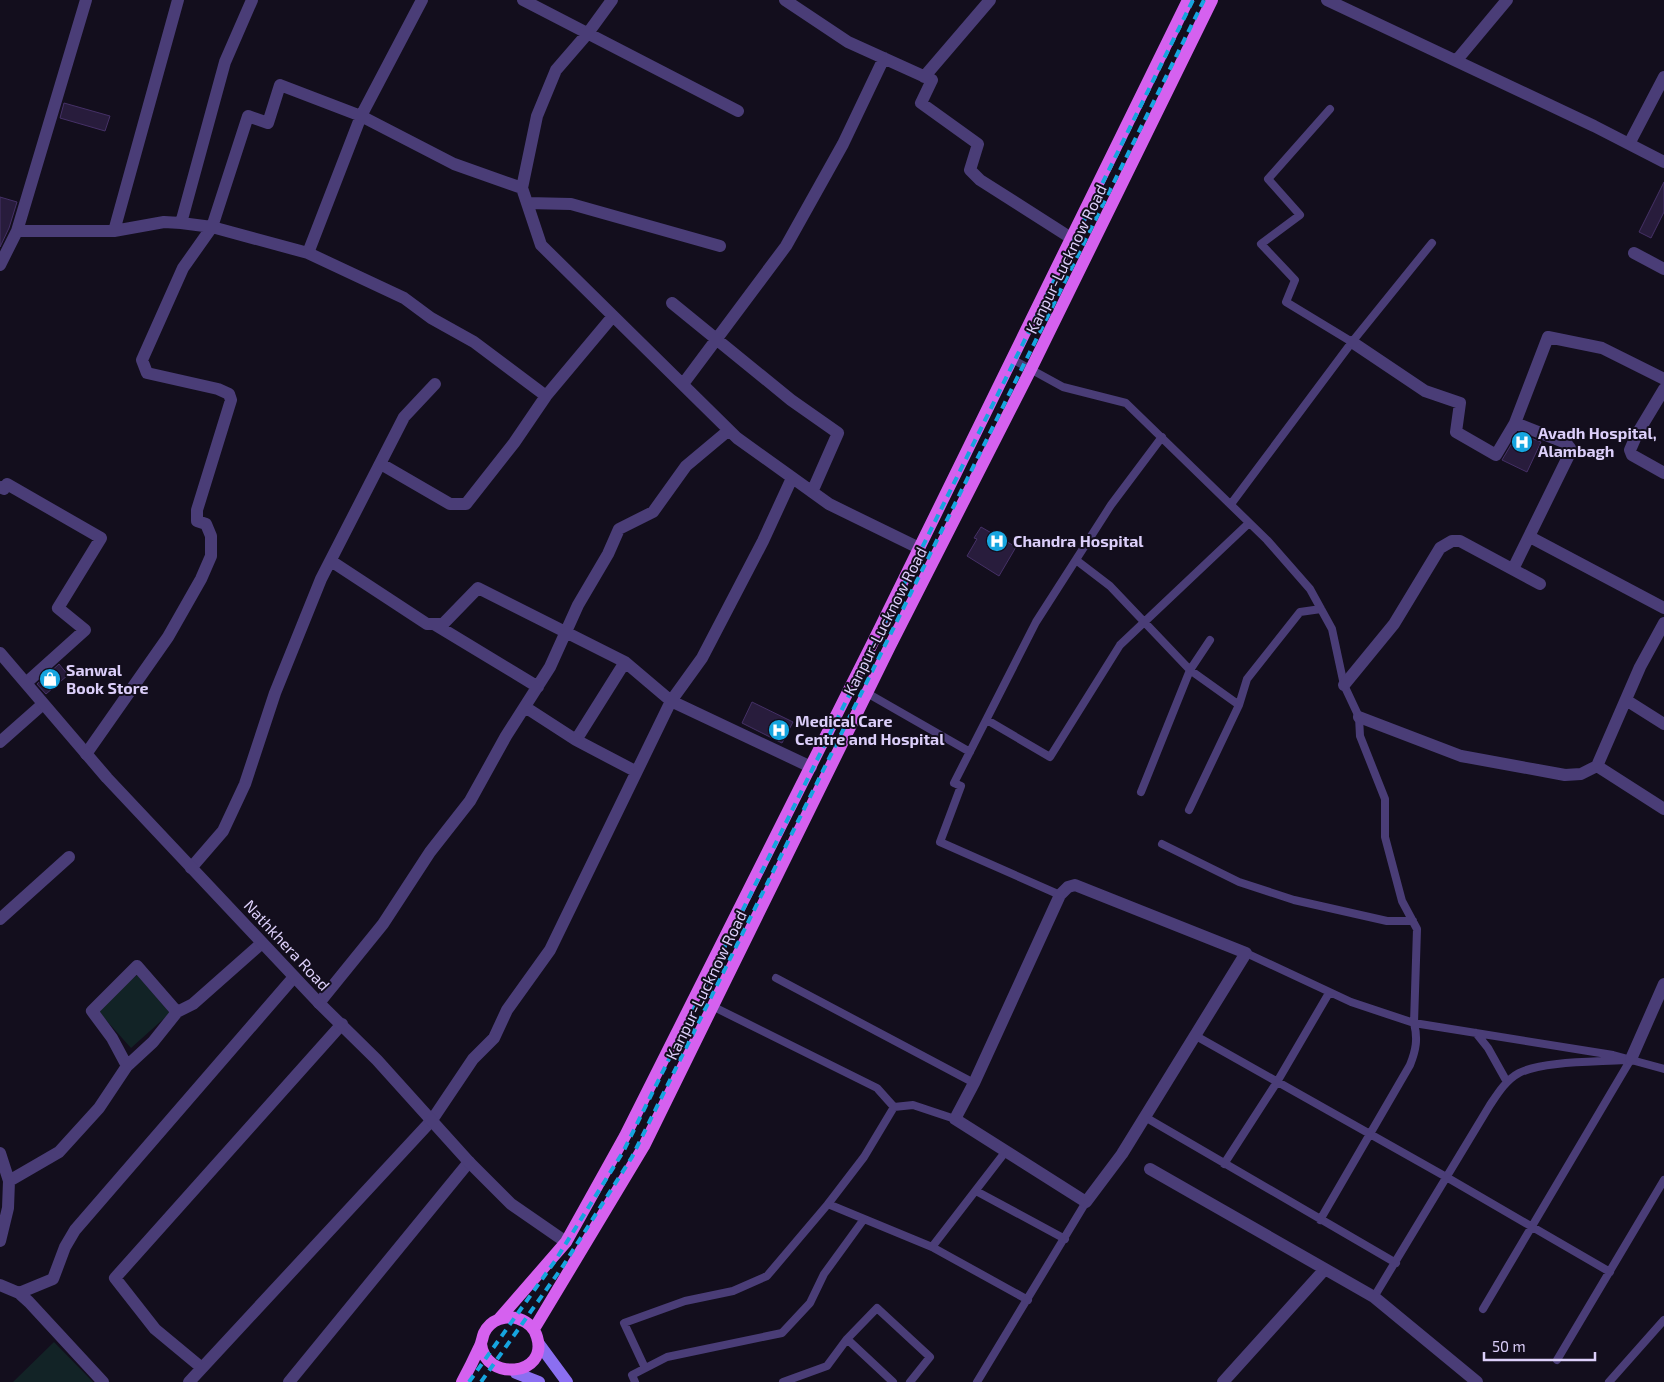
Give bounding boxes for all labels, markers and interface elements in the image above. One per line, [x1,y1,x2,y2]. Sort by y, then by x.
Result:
street label: Kanpur-Lucknow Road [1021,181,1110,337]
place label: Avadh Hospital, Alambagh [1538,423,1657,460]
hospital icon: Avadh Hospital, Alambagh [1510,430,1534,454]
hospital icon: Chandra Hospital [985,529,1009,553]
place label: Chandra Hospital [1013,531,1144,550]
street label: Kanpur-Lucknow Road [839,544,930,698]
place label: Sanwal Book Store [66,660,149,697]
shop icon: Sanwal Book Store [38,667,62,691]
place label: Medical Care Centre and Hospital [795,711,945,748]
hospital icon: Medical Care Centre and Hospital [767,718,791,742]
street label: Nathkhera Road [240,895,334,994]
street label: Kanpur-Lucknow Road [661,907,750,1063]
scale bar [1484,1330,1595,1362]
text: 50 m [1492,1337,1526,1355]

